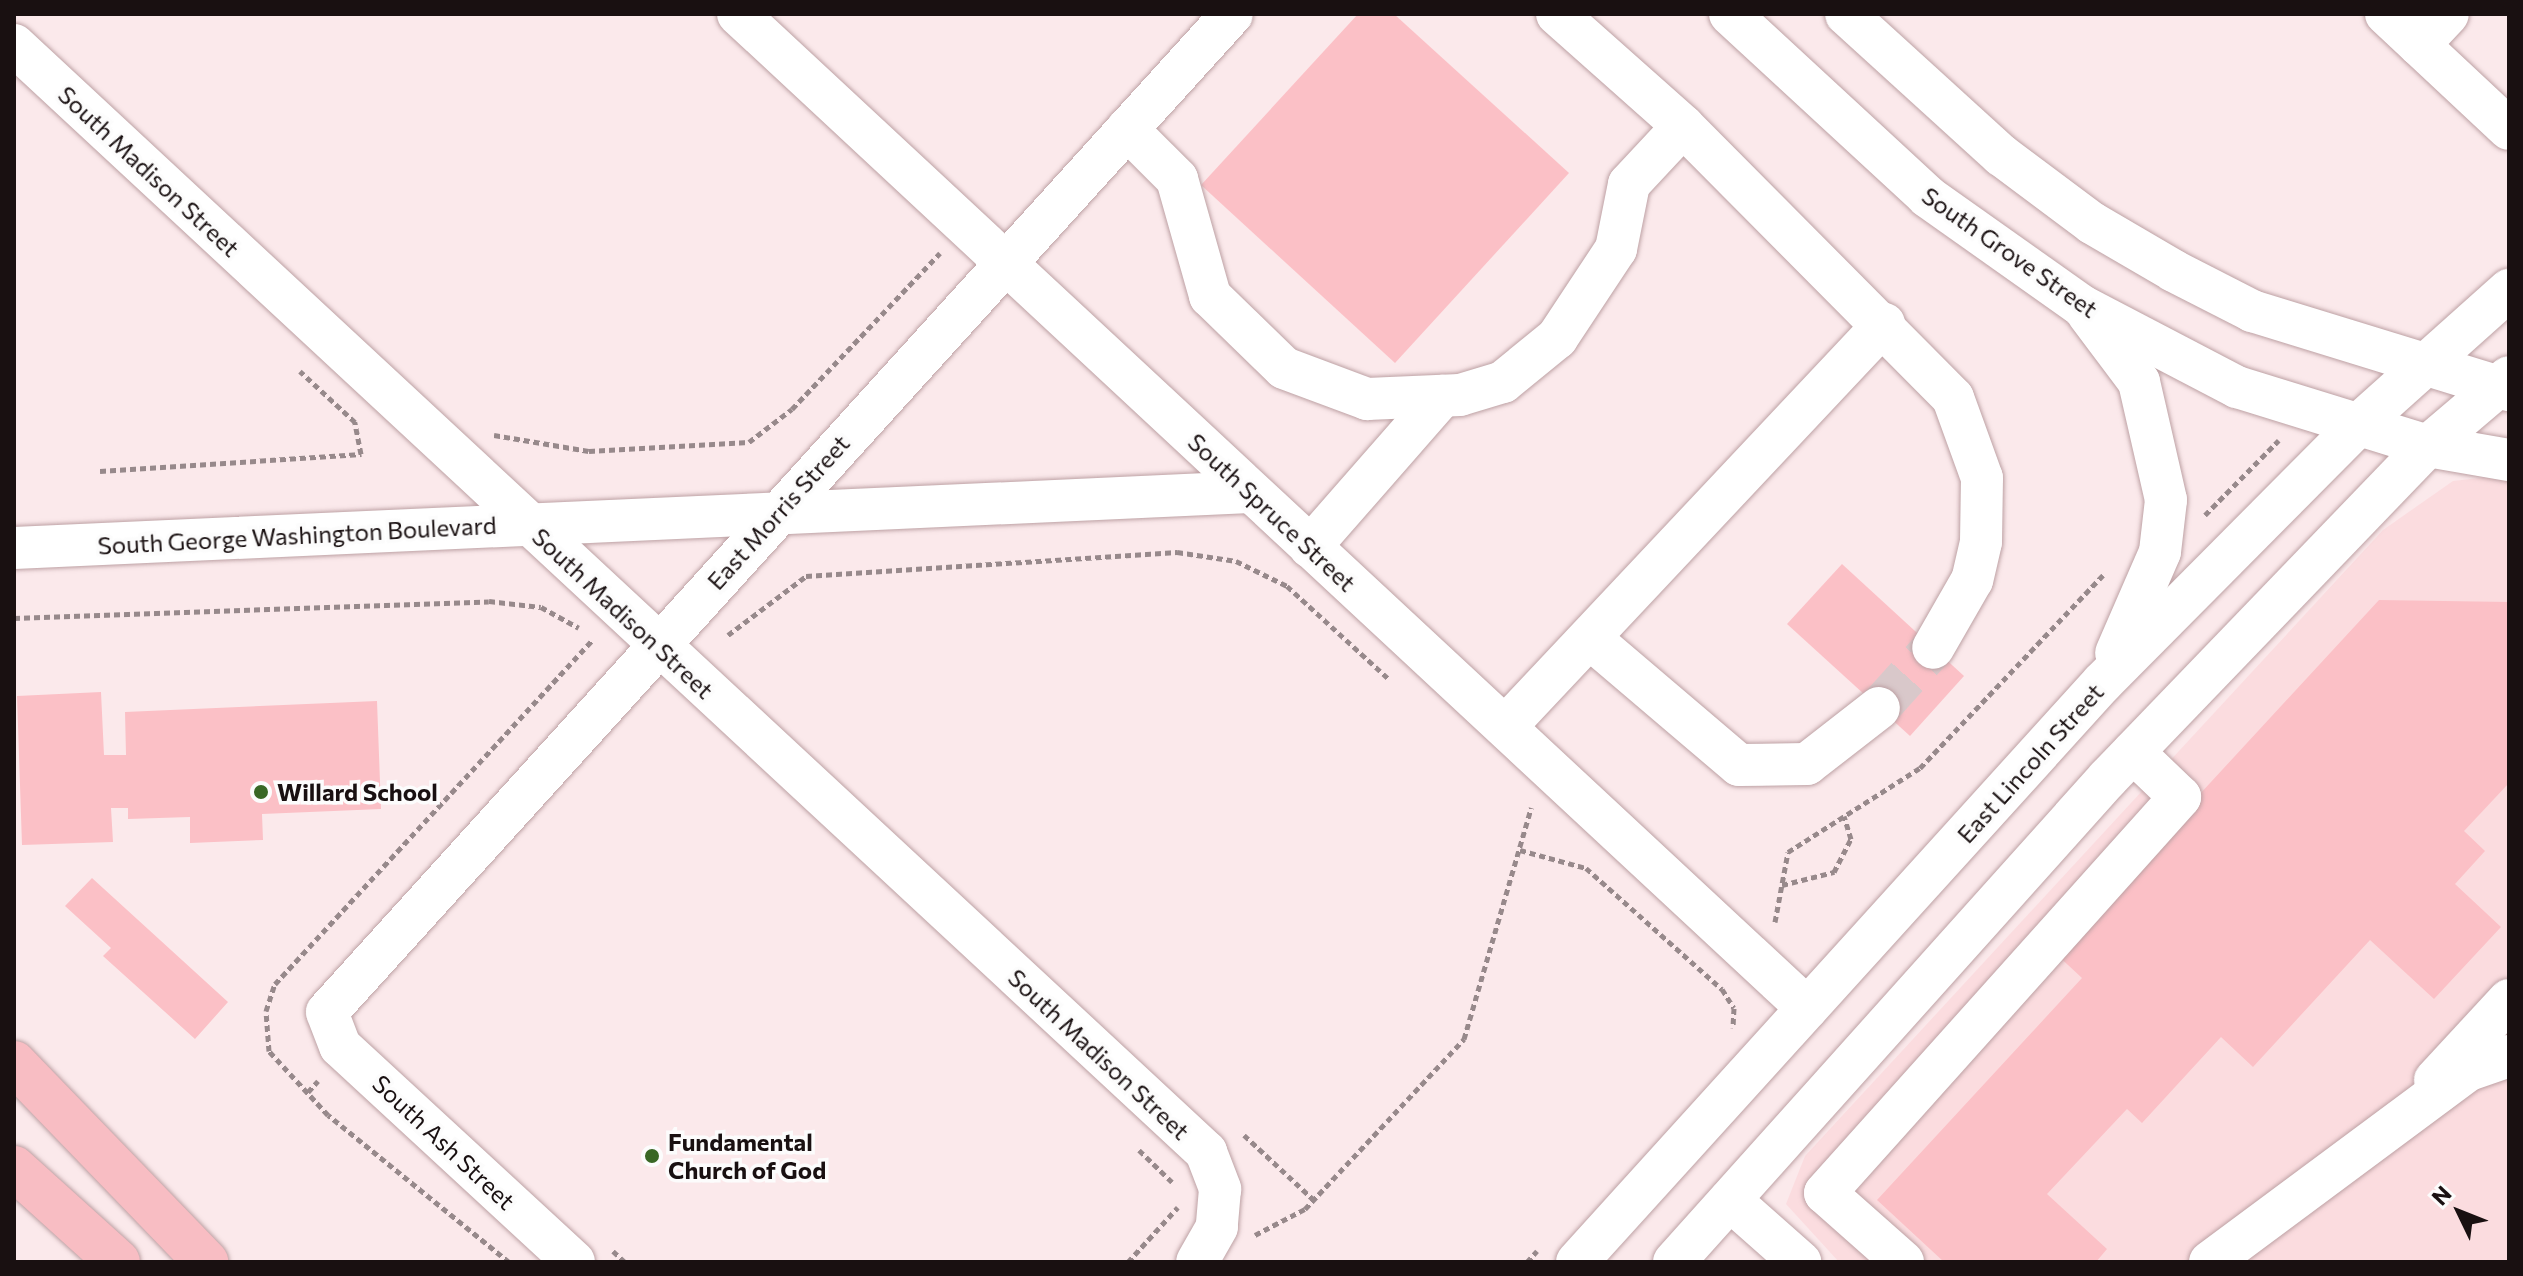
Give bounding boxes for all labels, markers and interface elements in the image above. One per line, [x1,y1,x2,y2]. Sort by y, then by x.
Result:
street label: South Madison Street [53,80,245,262]
street label: South Grove Street [1917,181,2103,323]
street label: South Spruce Street [1182,427,1362,597]
street label: East Morris Street [701,429,855,595]
street label: South George Washington Boulevard [97,510,497,560]
street label: South Madison Street [527,522,719,704]
street label: East Lincoln Street [1951,677,2109,849]
place label: Willard School [277,778,438,806]
marker: Willard School [252,783,270,801]
street label: South Madison Street [1003,963,1195,1145]
street label: South Ash Street [367,1069,521,1215]
place label: Fundamental Church of God [668,1128,826,1184]
marker: Fundamental Church of God [643,1147,661,1165]
north arrow [2419,1172,2499,1252]
text: N [2426,1180,2457,1211]

